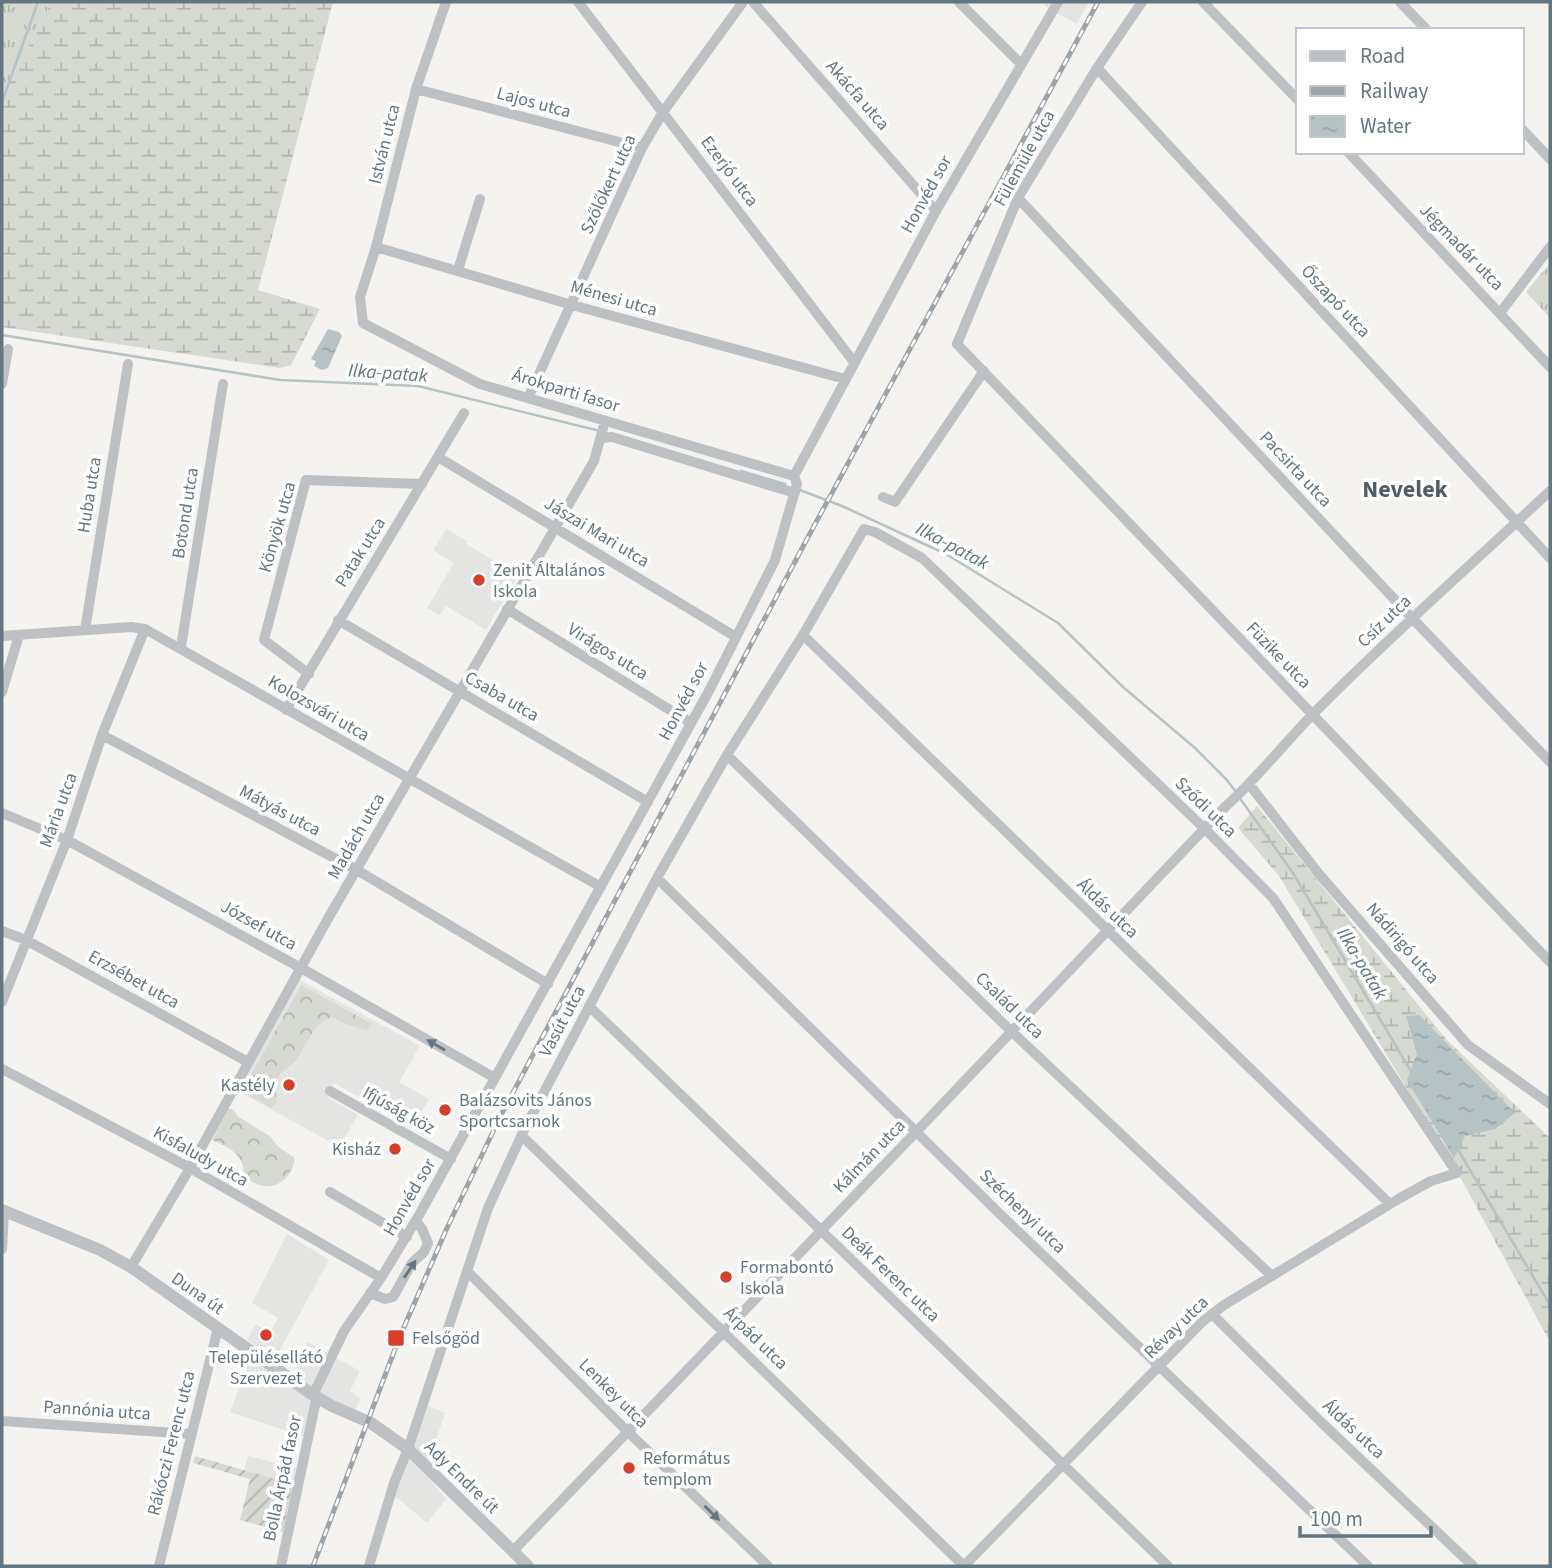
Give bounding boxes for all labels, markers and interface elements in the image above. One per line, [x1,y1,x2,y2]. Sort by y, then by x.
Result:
legend [1296,28,1524,154]
text: Road [1360,41,1405,71]
street label: Akácfa utca [820,55,895,136]
text: Railway [1360,76,1428,106]
street label: Lajos utca [494,81,574,124]
street label: István utca [363,102,406,187]
street label: Fülemüle utca [988,106,1061,211]
text: Water [1360,111,1412,141]
street label: Szőlőkert utca [574,130,642,238]
street label: Ezerjó utca [695,131,764,212]
street label: Honvéd sor [895,150,959,238]
street label: Jégmadár utca [1414,198,1510,296]
street label: Őszapó utca [1295,259,1376,343]
street label: Ménesi utca [568,274,660,323]
water label: Ilka-patak [347,357,429,390]
street label: Árokparti fasor [509,362,623,419]
street label: Pacsirta utca [1254,426,1338,513]
street label: Huba utca [71,455,108,535]
street label: Botond utca [166,466,205,560]
district label: Nevelek [1362,472,1449,507]
street label: Könyök utca [253,479,302,575]
street label: Jászai Mari utca [539,491,654,574]
street label: Patak utca [329,512,392,592]
water label: Ilka-patak [911,516,995,577]
place label: Zenit Általános Iskola [493,558,605,604]
marker: Zenit Általános Iskola [471,572,487,588]
street label: Csíz utca [1352,589,1417,653]
street label: Füzike utca [1240,616,1317,694]
street label: Virágos utca [563,617,653,686]
street label: Honvéd sor [652,657,715,745]
street label: Csaba utca [460,665,544,728]
street label: Kolozsvári utca [263,669,374,748]
street label: Mária utca [33,769,84,851]
street label: Sződi utca [1169,771,1242,843]
street label: Mátyás utca [235,779,325,842]
street label: Madách utca [322,789,391,884]
street label: Áldás utca [1071,873,1144,944]
street label: József utca [216,894,302,957]
street label: Nádirigó utca [1360,897,1445,990]
water label: Ilka-patak [1330,923,1394,1006]
street label: Erzsébet utca [84,944,184,1015]
street label: Család utca [970,966,1050,1045]
street label: Vasút utca [533,981,592,1061]
one-way arrow [426,1039,446,1051]
place label: Kastély [221,1073,276,1098]
marker: Kastély [281,1077,297,1093]
street label: Ifjúság köz [358,1080,440,1141]
place label: Balázsovits János Sportcsarnok [459,1088,592,1134]
marker: Balázsovits János Sportcsarnok [437,1102,453,1118]
street label: Kálmán utca [828,1114,911,1199]
street label: Kisfaludy utca [149,1120,253,1193]
place label: Kisház [332,1137,381,1162]
marker: Kisház [387,1141,403,1157]
street label: Honvéd sor [377,1153,442,1241]
street label: Széchenyi utca [974,1163,1072,1259]
street label: Deák Ferenc utca [836,1221,945,1328]
place label: Formabontó Iskola [740,1255,834,1301]
one-way arrow [403,1260,417,1278]
street label: Duna út [166,1266,229,1321]
marker: Formabontó Iskola [718,1269,734,1285]
street label: Révay utca [1139,1290,1214,1364]
street label: Árpád utca [718,1301,794,1376]
place label: Felsőgöd [412,1326,480,1351]
marker: Településellátó Szervezet [258,1327,274,1343]
marker: Felsőgöd [386,1328,406,1348]
place label: Településellátó Szervezet [209,1345,323,1391]
street label: Lenkey utca [573,1353,654,1434]
street label: Rákóczi Ferenc utca [141,1368,202,1518]
street label: Pannónia utca [42,1394,152,1427]
street label: Áldás utca [1317,1394,1390,1465]
street label: Bolla Árpád fasor [257,1412,308,1543]
street label: Ady Endre út [419,1435,505,1520]
place label: Református templom [643,1446,730,1492]
marker: Református templom [621,1460,637,1476]
scale bar [1300,1494,1431,1538]
one-way arrow [703,1504,720,1520]
text: 100 m [1310,1504,1363,1534]

